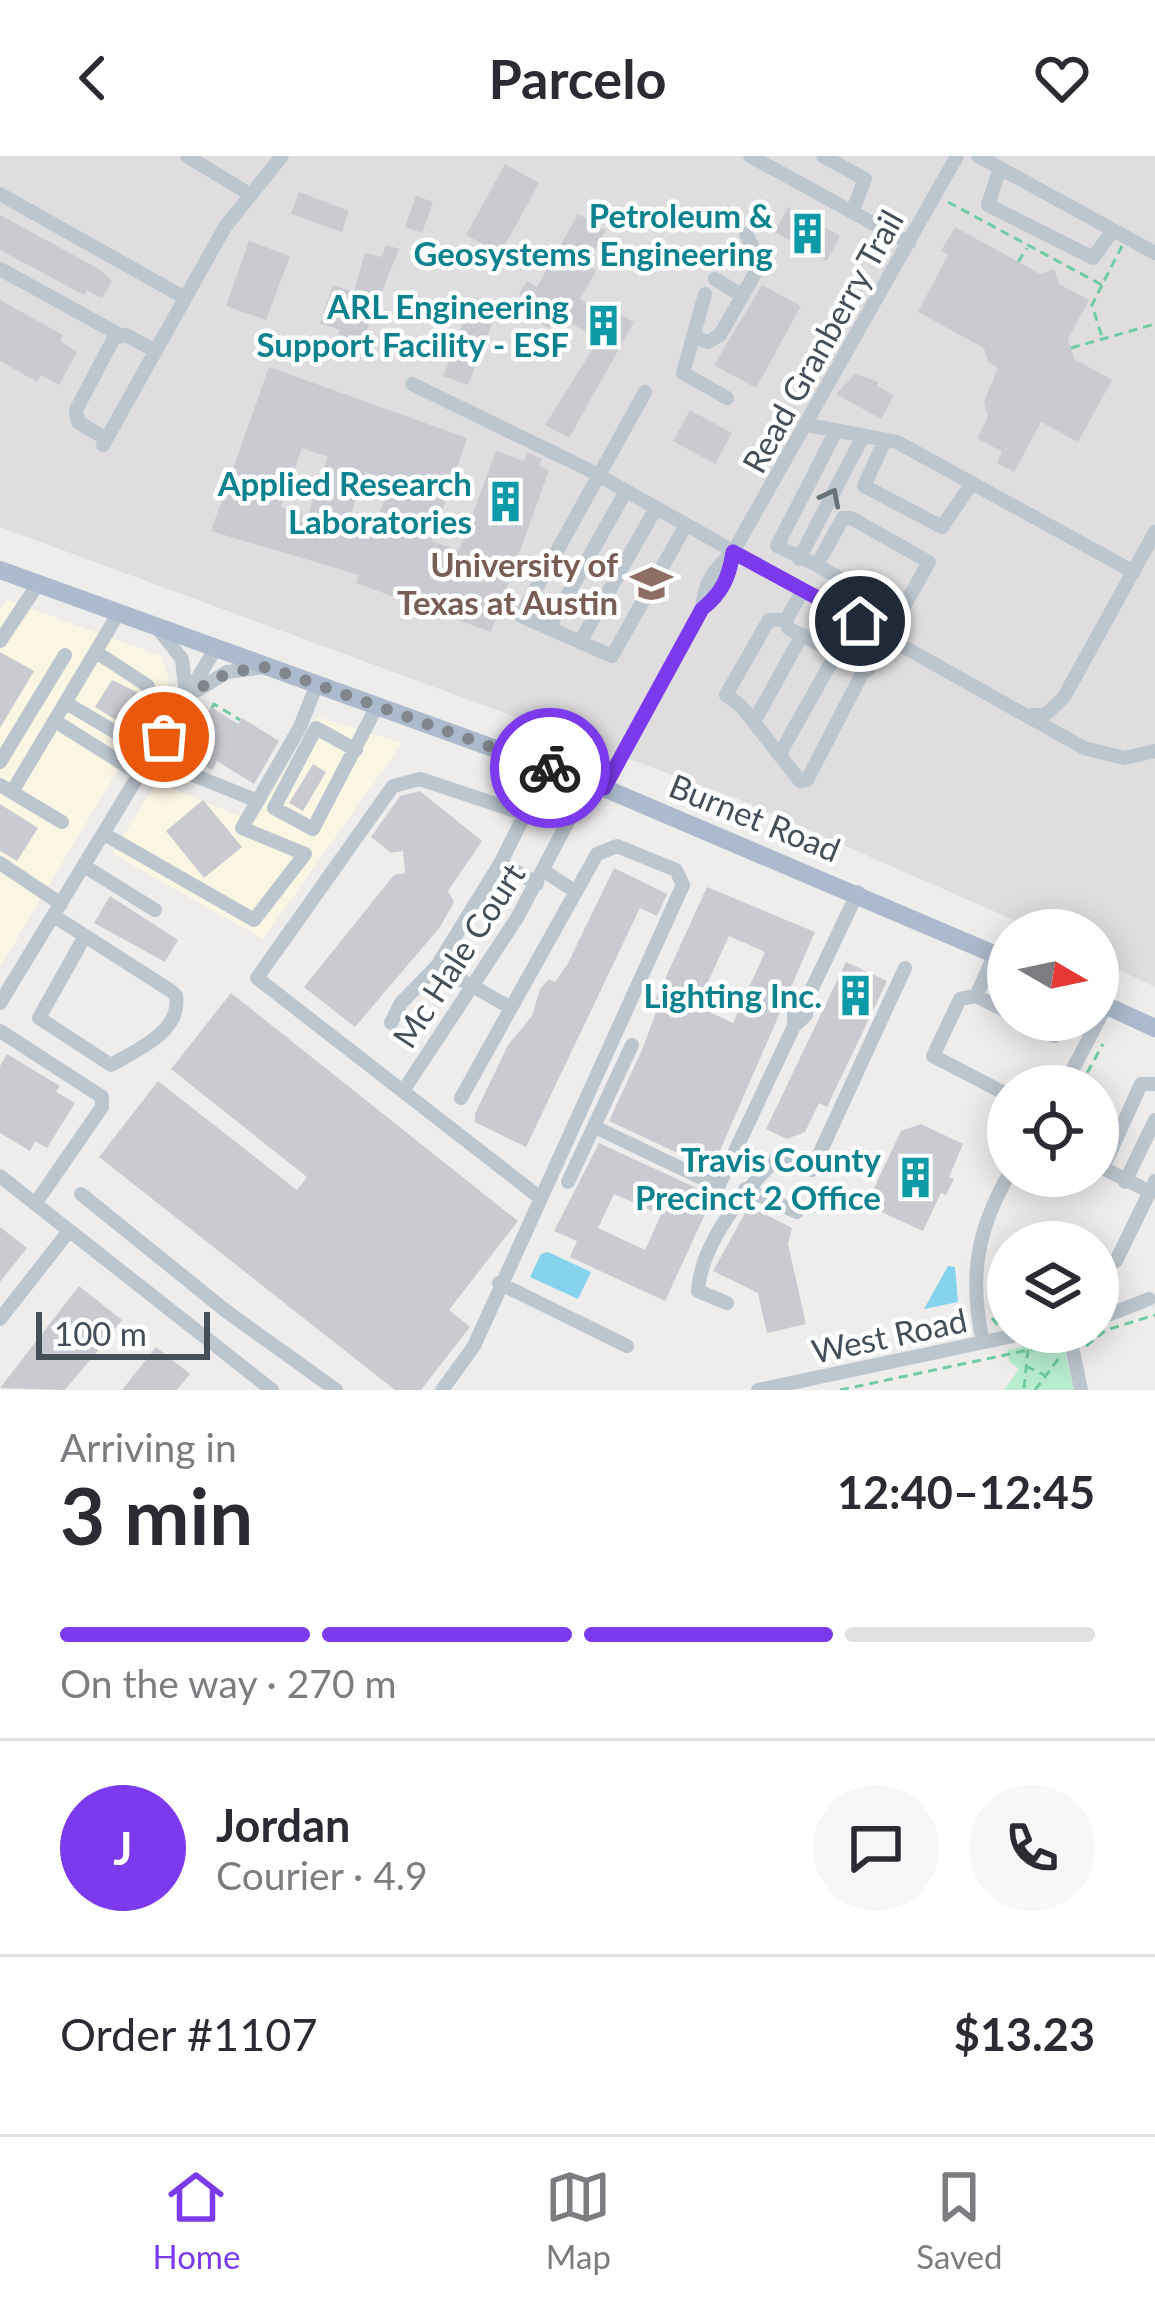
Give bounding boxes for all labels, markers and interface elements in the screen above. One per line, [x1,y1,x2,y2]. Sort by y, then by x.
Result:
icon: back [60,45,126,111]
icon: heart [1029,45,1095,111]
text: Parcelo [488,46,667,111]
place label: Petroleum & Geosystems Engineering [413,195,773,273]
street label: Read Granberry Trail [733,203,911,479]
building icon: Petroleum & Geosystems Engineering [784,211,830,257]
place label: ARL Engineering Support Facility - ESF [257,286,569,364]
building icon: ARL Engineering Support Facility - ESF [580,302,626,348]
place label: Applied Research Laboratories [217,463,472,541]
building icon: Applied Research Laboratories [483,479,529,525]
one-way arrow [817,489,840,510]
place label: University of Texas at Austin [397,544,618,622]
school or university icon: University of Texas at Austin [629,560,675,606]
pin [809,570,911,672]
icon: home [827,588,893,654]
pin [113,686,215,788]
icon: bag [131,704,197,770]
courier [490,708,610,828]
icon: bike [517,735,583,801]
street label: Burnet Road [664,765,846,869]
street label: Mc Hale Court [384,855,533,1055]
north arrow [987,909,1119,1041]
map controls [987,909,1119,1353]
building icon: Lighting Inc. [833,972,879,1018]
place label: Lighting Inc. [643,975,822,1015]
button: locate [987,1065,1119,1197]
place label: Travis County Precinct 2 Office [635,1139,882,1217]
building icon: Travis County Precinct 2 Office [892,1155,938,1201]
button: layers [987,1221,1119,1353]
street label: West Road [808,1299,970,1371]
scale bar [36,1306,210,1359]
text: 100 m [54,1313,147,1353]
text: Arriving in [60,1424,237,1470]
text: 12:40–12:45 [837,1465,1095,1519]
text: 3 min [60,1468,253,1562]
text: On the way · 270 m [60,1660,397,1706]
button: chat [813,1785,939,1911]
button: phone [969,1785,1095,1911]
text: Jordan [216,1798,350,1852]
text: J [113,1821,133,1875]
text: Courier · 4.9 [216,1852,428,1898]
text: Order #1107 [60,2007,318,2061]
text: $13.23 [954,2007,1095,2061]
tab: Home [152,2164,240,2276]
tab: Map [545,2164,611,2276]
tab: Saved [916,2164,1003,2276]

